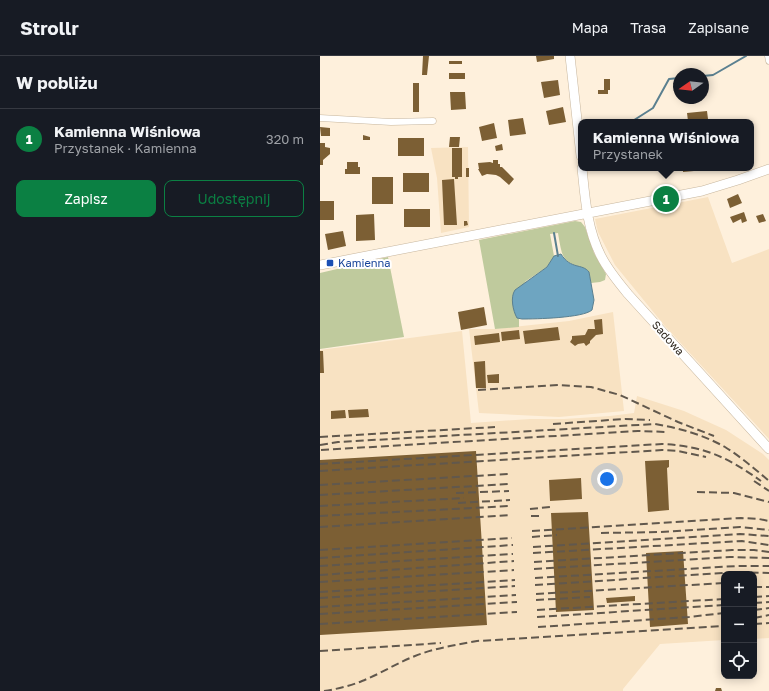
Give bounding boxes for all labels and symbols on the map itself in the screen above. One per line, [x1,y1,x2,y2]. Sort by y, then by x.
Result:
north arrow [673,68,709,104]
pin: 1 [653,184,679,214]
place label: Kamienna [338,256,391,269]
marker: Kamienna [325,258,335,268]
street label: Sadowa [650,318,687,357]
your location [597,469,617,489]

